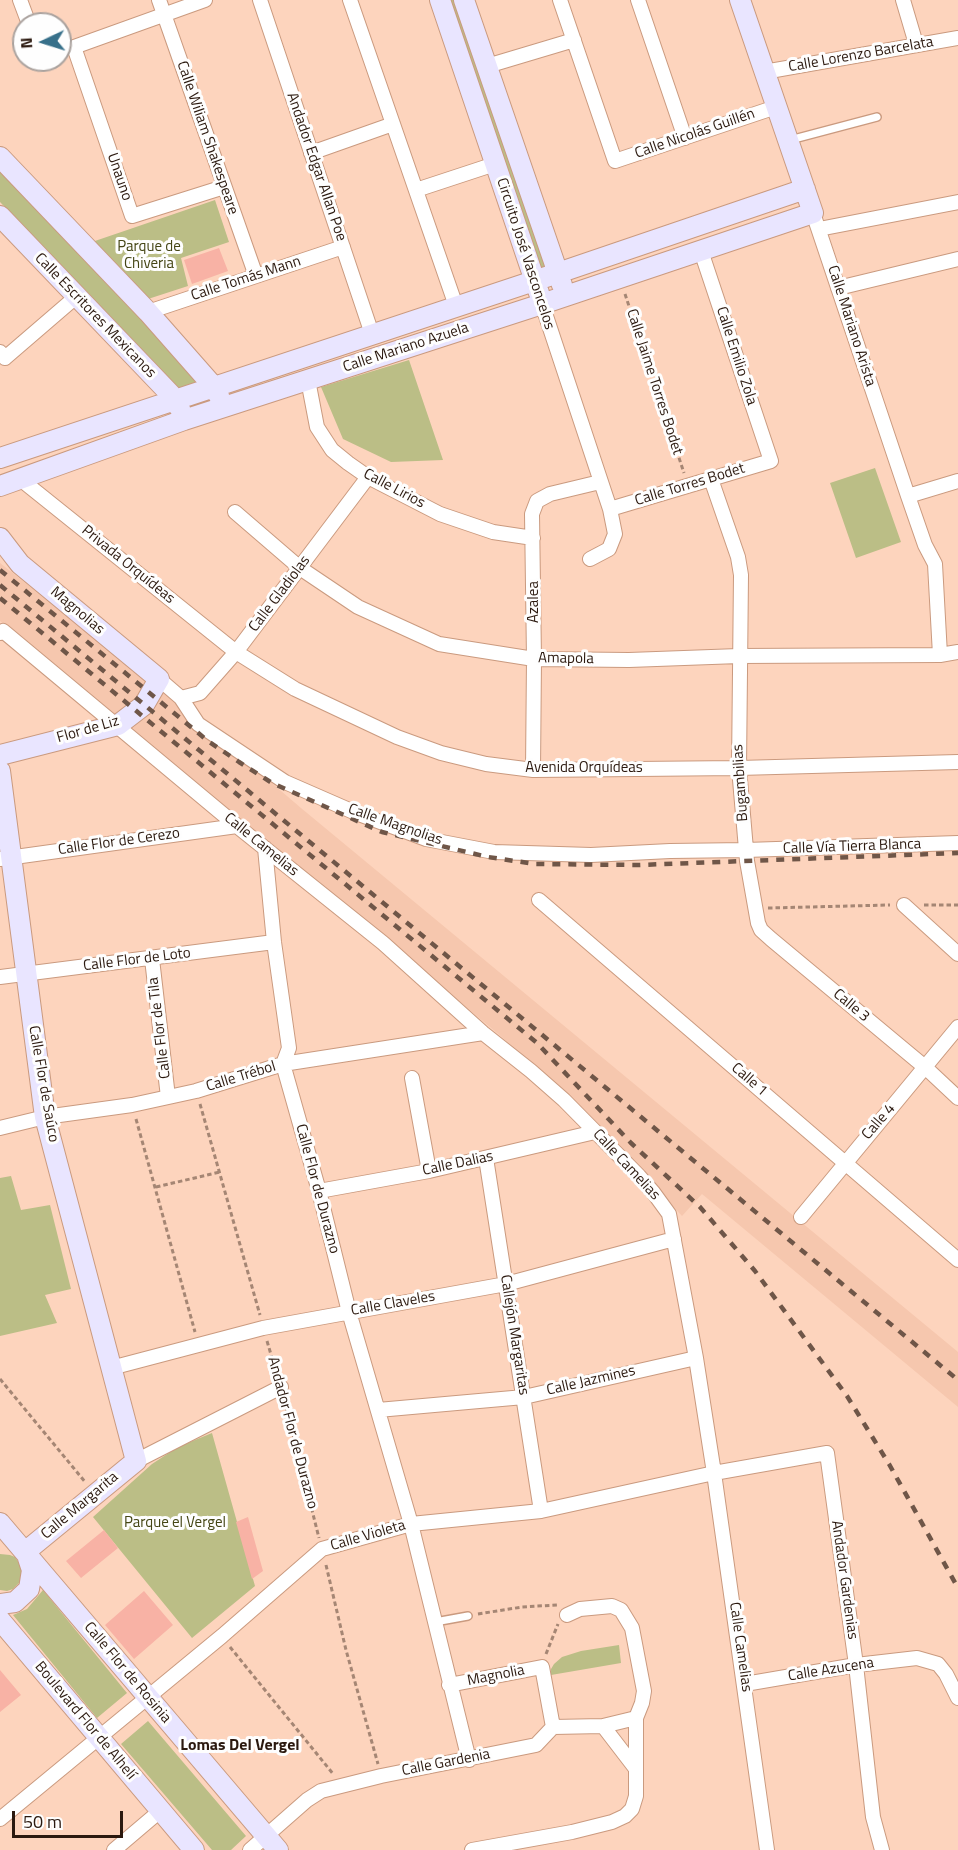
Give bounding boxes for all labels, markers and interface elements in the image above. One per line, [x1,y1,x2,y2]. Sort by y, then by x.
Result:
north arrow [12,12,72,72]
street label: Calle Lorenzo Barcelata [787,33,935,77]
text: N [14,37,38,49]
street label: Calle Wiliam Shakespeare [172,59,242,217]
street label: Andador Edgar Allan Poe [282,90,350,244]
street label: Calle Nicolás Guillén [633,105,757,163]
street label: Unauno [102,151,136,203]
street label: Circuito José Vasconcelos [492,176,558,332]
park label: Parque de Chiveria [117,238,181,273]
street label: Calle Escritores Mexicanos [31,250,159,382]
street label: Calle Tomás Mann [189,253,303,305]
street label: Calle Mariano Arista [823,263,879,389]
street label: Calle Emilio Zola [712,305,760,407]
street label: Calle Jaime Torres Bodet [622,307,686,457]
street label: Calle Mariano Azuela [341,319,471,377]
street label: Calle Torres Bodet [633,460,747,510]
street label: Calle Lirios [360,465,428,513]
street label: Privada Orquídeas [78,522,178,608]
street label: Calle Gladiolas [245,552,315,636]
street label: Azalea [525,581,543,623]
street label: Magnolias [46,583,108,639]
street label: Amapola [538,650,594,668]
street label: Flor de Liz [55,713,121,747]
street label: Bugambilias [729,744,753,822]
street label: Avenida Orquídeas [525,759,643,777]
street label: Calle Magnolias [345,800,445,850]
street label: Calle Camelias [220,810,302,880]
street label: Calle Flor de Cerezo [57,825,181,859]
street label: Calle Vía Tierra Blanca [782,836,922,858]
street label: Calle Flor de Loto [82,944,192,976]
street label: Calle Flor de Tila [145,976,175,1080]
street label: Calle 3 [829,986,873,1026]
street label: Calle Flor de Saúco [24,1024,62,1144]
street label: Calle Trébol [204,1058,278,1096]
street label: Calle 1 [727,1059,771,1101]
street label: Calle 4 [858,1100,900,1144]
street label: Calle Flor de Durazno [291,1122,343,1256]
street label: Calle Camelias [589,1126,663,1204]
street label: Calle Dalias [421,1148,495,1180]
street label: Callejón Margaritas [496,1274,532,1396]
street label: Calle Claveles [349,1288,437,1320]
street label: Andador Flor de Durazno [263,1355,321,1511]
street label: Calle Jazmines [545,1362,637,1400]
street label: Calle Margarita [38,1469,122,1543]
park label: Parque el Vergel [124,1514,226,1532]
street label: Calle Violeta [328,1517,408,1555]
street label: Andador Gardenias [827,1519,861,1641]
street label: Calle Camelias [725,1601,755,1693]
street label: Calle Flor de Rosinia [80,1619,174,1727]
street label: Calle Azucena [787,1654,875,1686]
street label: Boulevard Flor de Alhelí [30,1658,140,1784]
street label: Magnolia [466,1662,526,1690]
district label: Lomas Del Vergel [180,1736,300,1756]
street label: Calle Gardenia [400,1746,492,1780]
scale bar [15,1799,126,1837]
text: 50 m [23,1808,62,1835]

